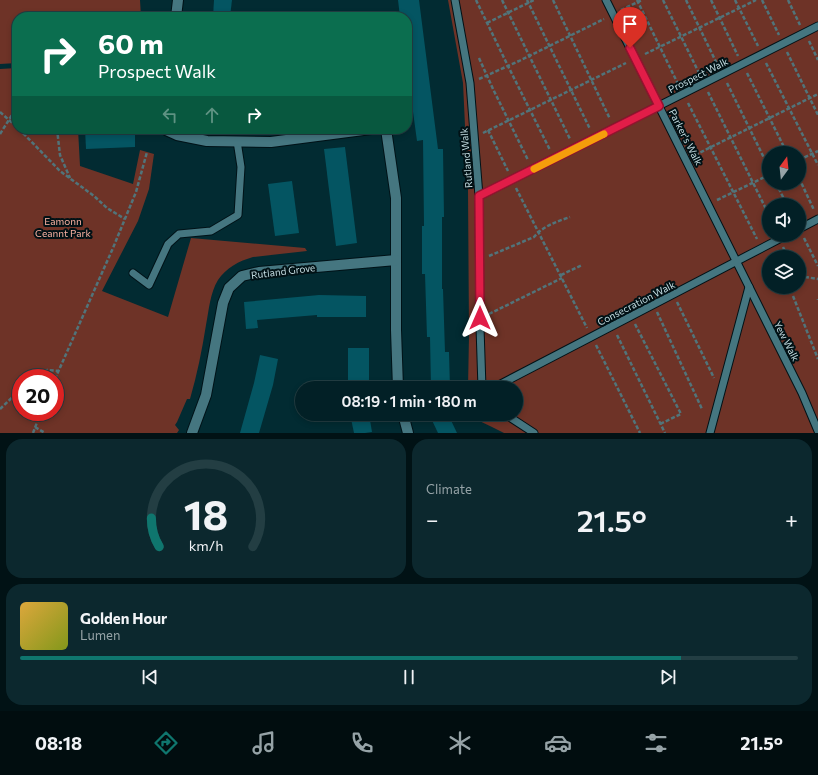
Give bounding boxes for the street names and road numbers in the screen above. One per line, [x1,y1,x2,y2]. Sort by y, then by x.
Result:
street label: Prospect Walk [666,55,730,95]
street label: Parker's Walk [667,107,706,168]
street label: Rutland Walk [457,127,475,189]
street label: Rutland Grove [250,261,316,281]
street label: Consecration Walk [595,278,677,328]
street label: Yew Walk [772,319,802,364]

